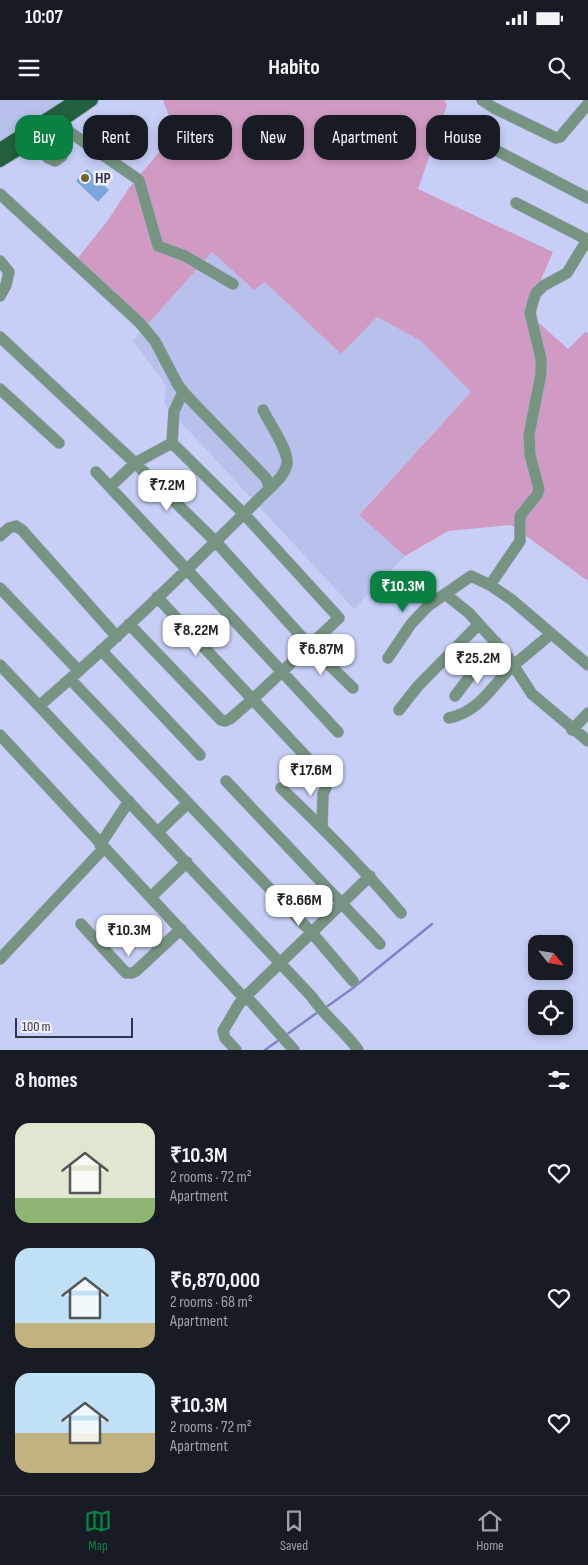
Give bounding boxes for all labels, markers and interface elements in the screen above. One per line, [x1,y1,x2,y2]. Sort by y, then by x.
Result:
text: 10:07 [25,6,63,29]
icon: menu [15,54,43,82]
text: Habito [268,54,320,81]
icon: search [545,54,573,82]
chip: Buy [15,115,73,160]
chip: Rent [83,115,148,160]
chip: Filters [158,115,232,160]
chip: New [242,115,304,160]
chip: Apartment [314,115,416,160]
chip: House [426,115,500,160]
place label: HP [95,169,111,188]
marker: HP [79,172,91,184]
pin: ₹7.2M [132,470,202,512]
text: ₹7.2M [149,476,185,495]
pin: ₹10.3M [362,570,444,613]
text: ₹10.3M [381,577,425,596]
pin: ₹8.22M [155,614,237,657]
text: ₹8.22M [174,621,218,640]
pin: ₹6.87M [280,634,362,676]
text: ₹6.87M [299,640,343,659]
pin: ₹25.2M [437,642,519,685]
text: ₹25.2M [456,649,500,668]
pin: ₹17.6M [270,754,352,797]
text: ₹17.6M [290,761,332,780]
pin: ₹8.66M [258,884,340,927]
text: ₹8.66M [276,891,322,910]
pin: ₹10.3M [88,914,170,957]
text: ₹10.3M [107,921,151,940]
north arrow [528,935,572,980]
map controls [528,935,573,1035]
button: locate [528,990,573,1035]
scale bar [15,1015,132,1038]
text: 100 m [22,1018,51,1035]
icon: filters [545,1066,573,1094]
text: 8 homes [15,1068,78,1093]
icon: home [55,1143,115,1203]
text: ₹10.3M [170,1143,227,1168]
icon: heart [545,1159,573,1187]
text: 2 rooms · 72 m² [170,1168,252,1187]
text: Apartment [170,1187,228,1206]
icon: home [55,1268,115,1328]
text: ₹6,870,000 [170,1268,260,1293]
icon: heart [545,1284,573,1312]
text: 2 rooms · 68 m² [170,1293,253,1312]
text: Apartment [170,1312,228,1331]
icon: home [55,1393,115,1453]
text: ₹10.3M [170,1393,227,1418]
icon: heart [545,1409,573,1437]
text: 2 rooms · 72 m² [170,1418,252,1437]
text: Apartment [170,1437,228,1456]
tab: Map [84,1507,112,1554]
tab: Saved [280,1507,308,1554]
tab: Home [476,1507,504,1554]

